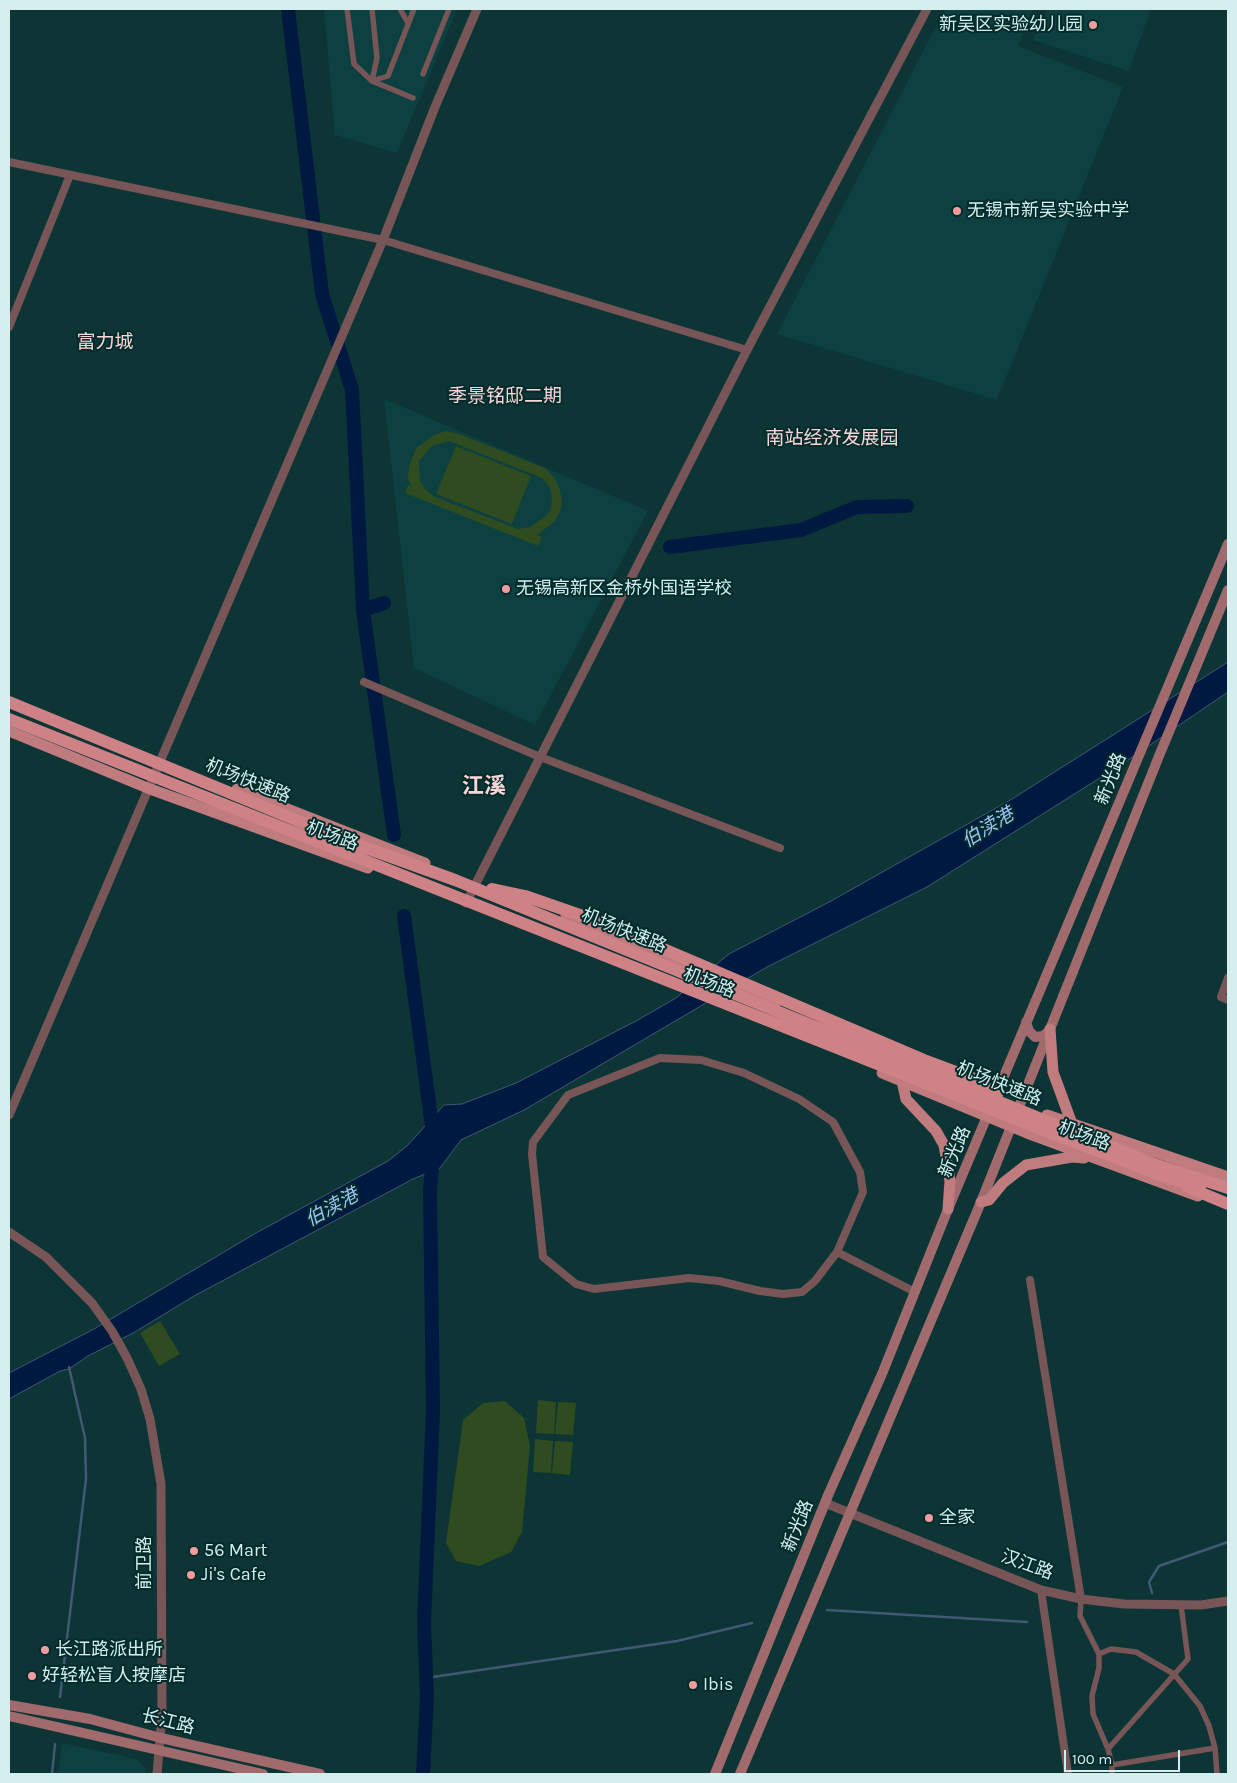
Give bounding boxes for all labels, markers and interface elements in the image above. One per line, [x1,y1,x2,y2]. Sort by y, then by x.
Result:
place label: 新吴区实验幼儿园 [939,14,1083,36]
marker: 新吴区实验幼儿园 [1087,19,1099,31]
place label: 无锡市新吴实验中学 [967,200,1129,222]
marker: 无锡市新吴实验中学 [951,205,963,217]
district label: 富力城 [77,332,133,354]
district label: 季景铭邸二期 [448,386,562,408]
district label: 南站经济发展园 [766,428,898,450]
place label: 无锡高新区金桥外国语学校 [516,578,732,600]
marker: 无锡高新区金桥外国语学校 [500,583,512,595]
street label: 新光路 [1091,750,1131,808]
street label: 机场快速路 [202,754,294,808]
district label: 江溪 [462,774,506,800]
water label: 伯渎港 [958,803,1018,853]
street label: 机场路 [303,817,361,855]
street label: 机场快速路 [578,904,670,958]
street label: 机场路 [680,963,738,1003]
street label: 机场快速路 [953,1057,1045,1111]
street label: 机场路 [1055,1117,1113,1155]
street label: 新光路 [935,1123,975,1181]
water label: 伯渎港 [302,1184,362,1232]
street label: 新光路 [778,1497,818,1555]
place label: 全家 [939,1507,975,1529]
marker: 全家 [923,1512,935,1524]
street label: 前卫路 [134,1536,156,1590]
place label: 56 Mart [204,1540,267,1562]
marker: 56 Mart [188,1545,200,1557]
street label: 汉江路 [998,1546,1056,1584]
place label: Ji's Cafe [201,1564,266,1586]
marker: Ji's Cafe [185,1569,197,1581]
place label: 长江路派出所 [55,1639,163,1661]
marker: 长江路派出所 [39,1644,51,1656]
place label: 好轻松盲人按摩店 [42,1665,186,1687]
marker: 好轻松盲人按摩店 [26,1670,38,1682]
place label: Ibis [703,1674,734,1696]
marker: Ibis [687,1679,699,1691]
street label: 长江路 [139,1705,197,1739]
scale bar [1067,1740,1183,1772]
text: 100 m [1072,1750,1112,1768]

